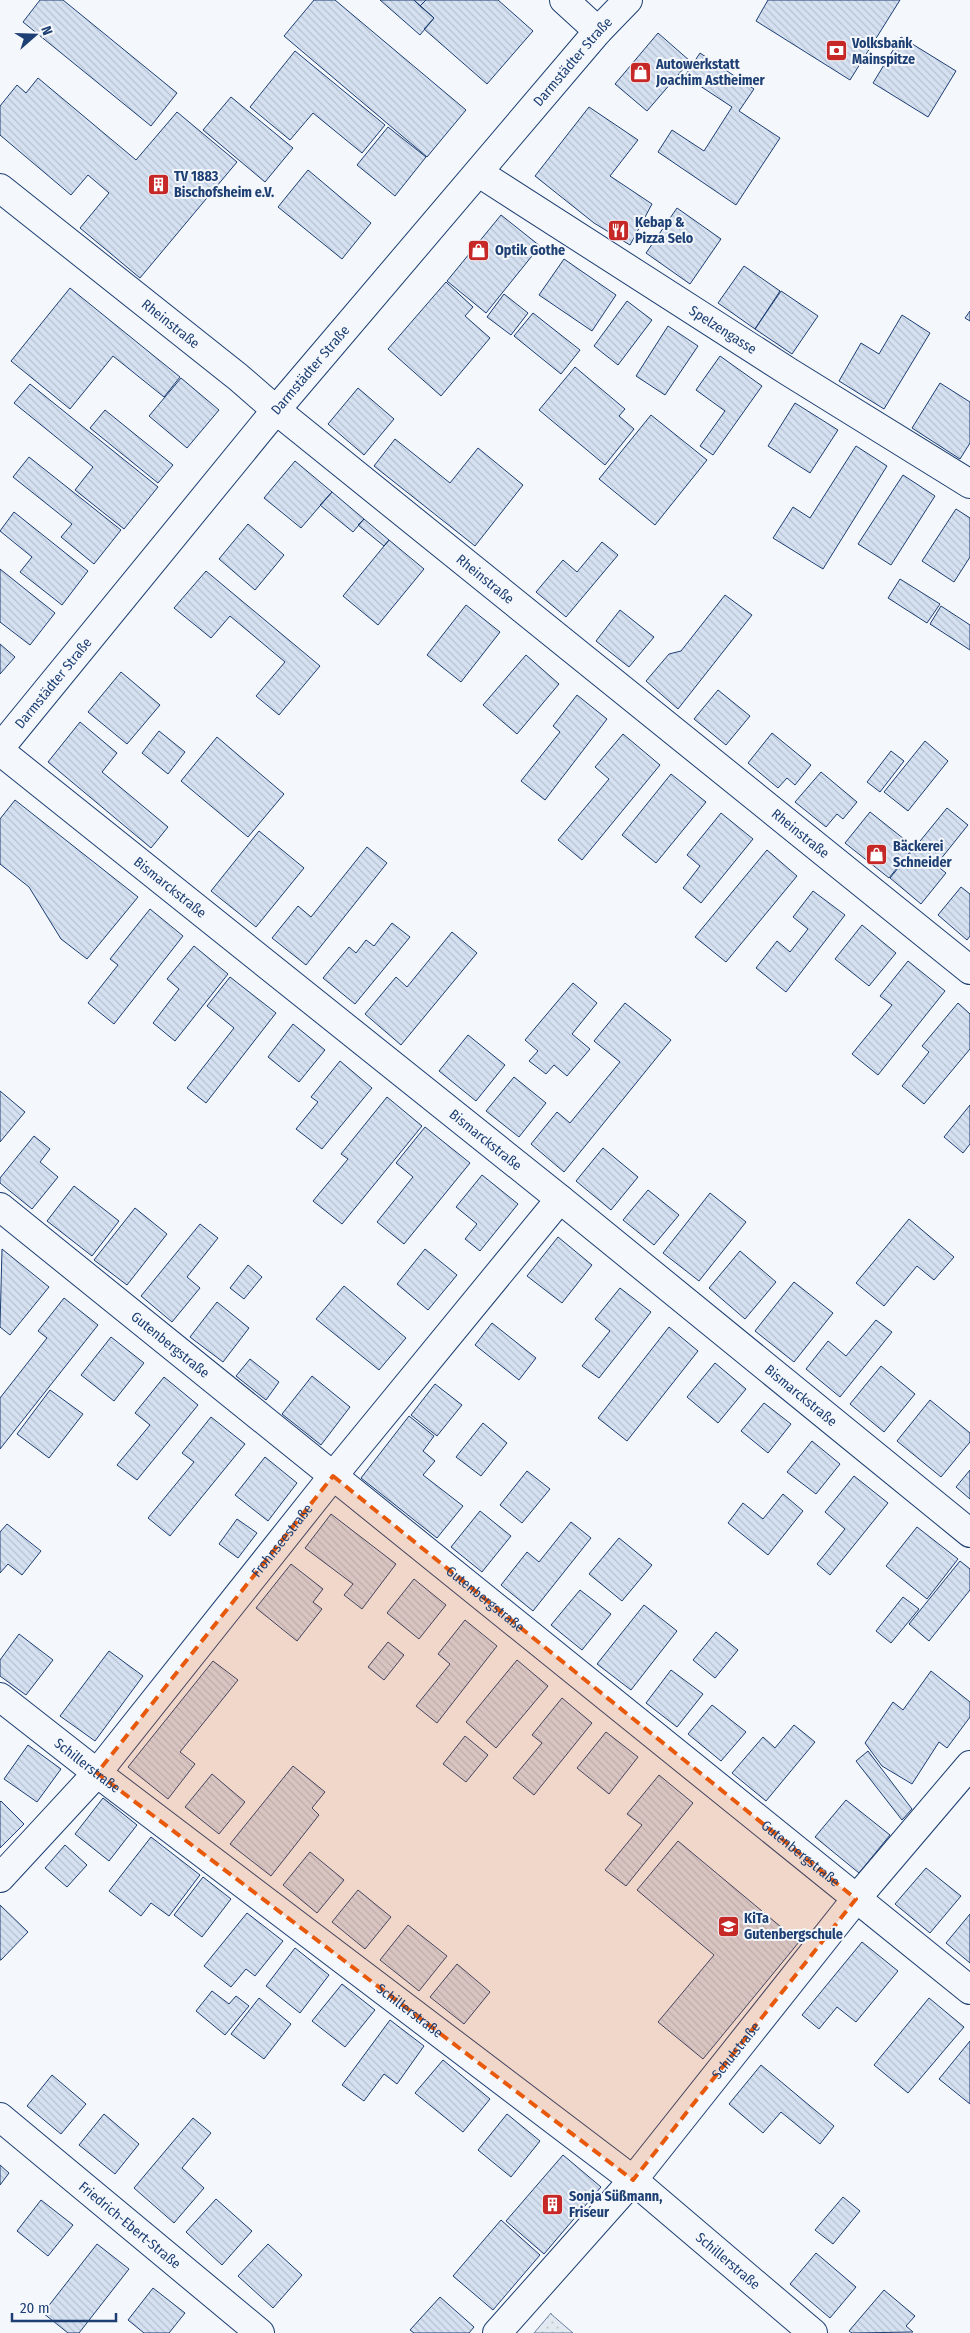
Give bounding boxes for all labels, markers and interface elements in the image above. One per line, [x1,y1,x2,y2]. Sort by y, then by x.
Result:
north arrow [10,10,60,60]
street label: Darmstädter Straße [530,13,616,109]
text: N [37,24,56,38]
place label: Volksbank Mainspitze [851,35,915,68]
bank icon: Volksbank Mainspitze [824,39,848,63]
place label: Autowerkstatt Joachim Astheimer [655,56,766,89]
shop icon: Autowerkstatt Joachim Astheimer [628,60,652,84]
place label: TV 1883 Bischofsheim e.V. [174,168,274,201]
building icon: TV 1883 Bischofsheim e.V. [146,172,170,196]
place label: Kebap & Pizza Selo [635,214,694,247]
restaurant icon: Kebap & Pizza Selo [607,218,631,242]
shop icon: Optik Gothe [467,238,491,262]
place label: Optik Gothe [495,242,565,259]
street label: Rheinstraße [138,295,203,352]
street label: Spelzengasse [686,302,760,358]
street label: Darmstädter Straße [267,322,353,418]
street label: Rheinstraße [453,551,518,607]
street label: Darmstädter Straße [11,634,95,732]
street label: Rheinstraße [768,805,833,862]
place label: Bäckerei Schneider [893,838,952,871]
shop icon: Bäckerei Schneider [865,842,889,866]
street label: Bismarckstraße [131,853,210,921]
street label: Bismarckstraße [446,1105,525,1174]
street label: Gutenbergstraße [128,1308,213,1381]
street label: Bismarckstraße [761,1361,841,1430]
street label: Frohnseestraße [248,1500,316,1580]
street label: Gutenbergstraße [443,1562,528,1636]
street label: Schillerstraße [51,1734,124,1796]
street label: Gutenbergstraße [758,1817,843,1890]
place label: KiTa Gutenbergschule [744,1910,843,1943]
school or university icon: KiTa Gutenbergschule [716,1914,740,1938]
street label: Schillerstraße [373,1980,447,2041]
street label: Schulstraße [708,2019,763,2082]
street label: Friedrich-Ebert-Straße [76,2178,184,2272]
place label: Sonja Süßmann, Friseur [569,2188,662,2221]
building icon: Sonja Süßmann, Friseur [541,2192,565,2216]
street label: Schillerstraße [692,2229,764,2293]
scale bar [12,2290,116,2322]
text: 20 m [20,2299,50,2317]

